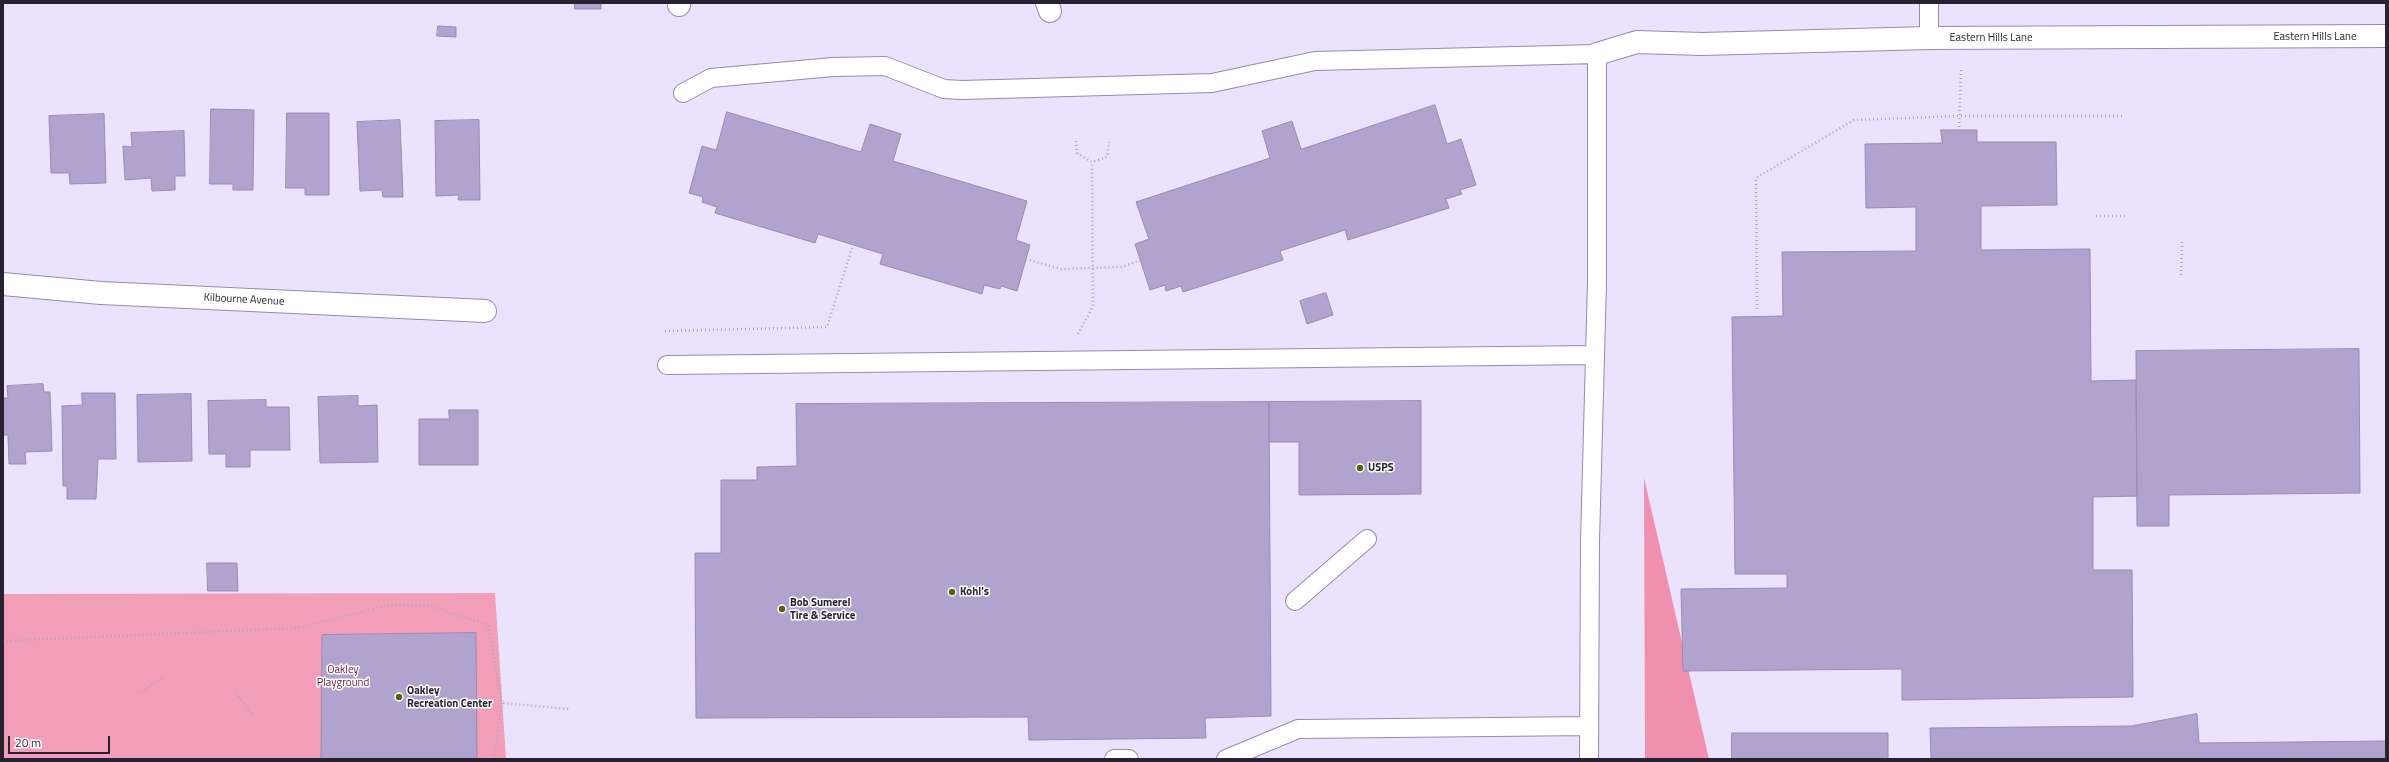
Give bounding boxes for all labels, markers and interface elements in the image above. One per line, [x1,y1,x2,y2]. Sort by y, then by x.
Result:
street label: Eastern Hills Lane [2274,30,2356,44]
street label: Eastern Hills Lane [1950,31,2032,45]
street label: Kilbourne Avenue [203,291,285,309]
place label: USPS [1368,461,1394,475]
marker: USPS [1355,463,1365,473]
place label: Kohl's [960,585,989,599]
marker: Kohl's [947,587,957,597]
place label: Bob Sumerel Tire & Service [790,596,855,622]
marker: Bob Sumerel Tire & Service [777,604,787,614]
park label: Oakley Playground [317,663,369,689]
place label: Oakley Recreation Center [407,684,492,710]
marker: Oakley Recreation Center [394,692,404,702]
scale bar [10,728,112,754]
text: 20 m [15,733,41,752]

